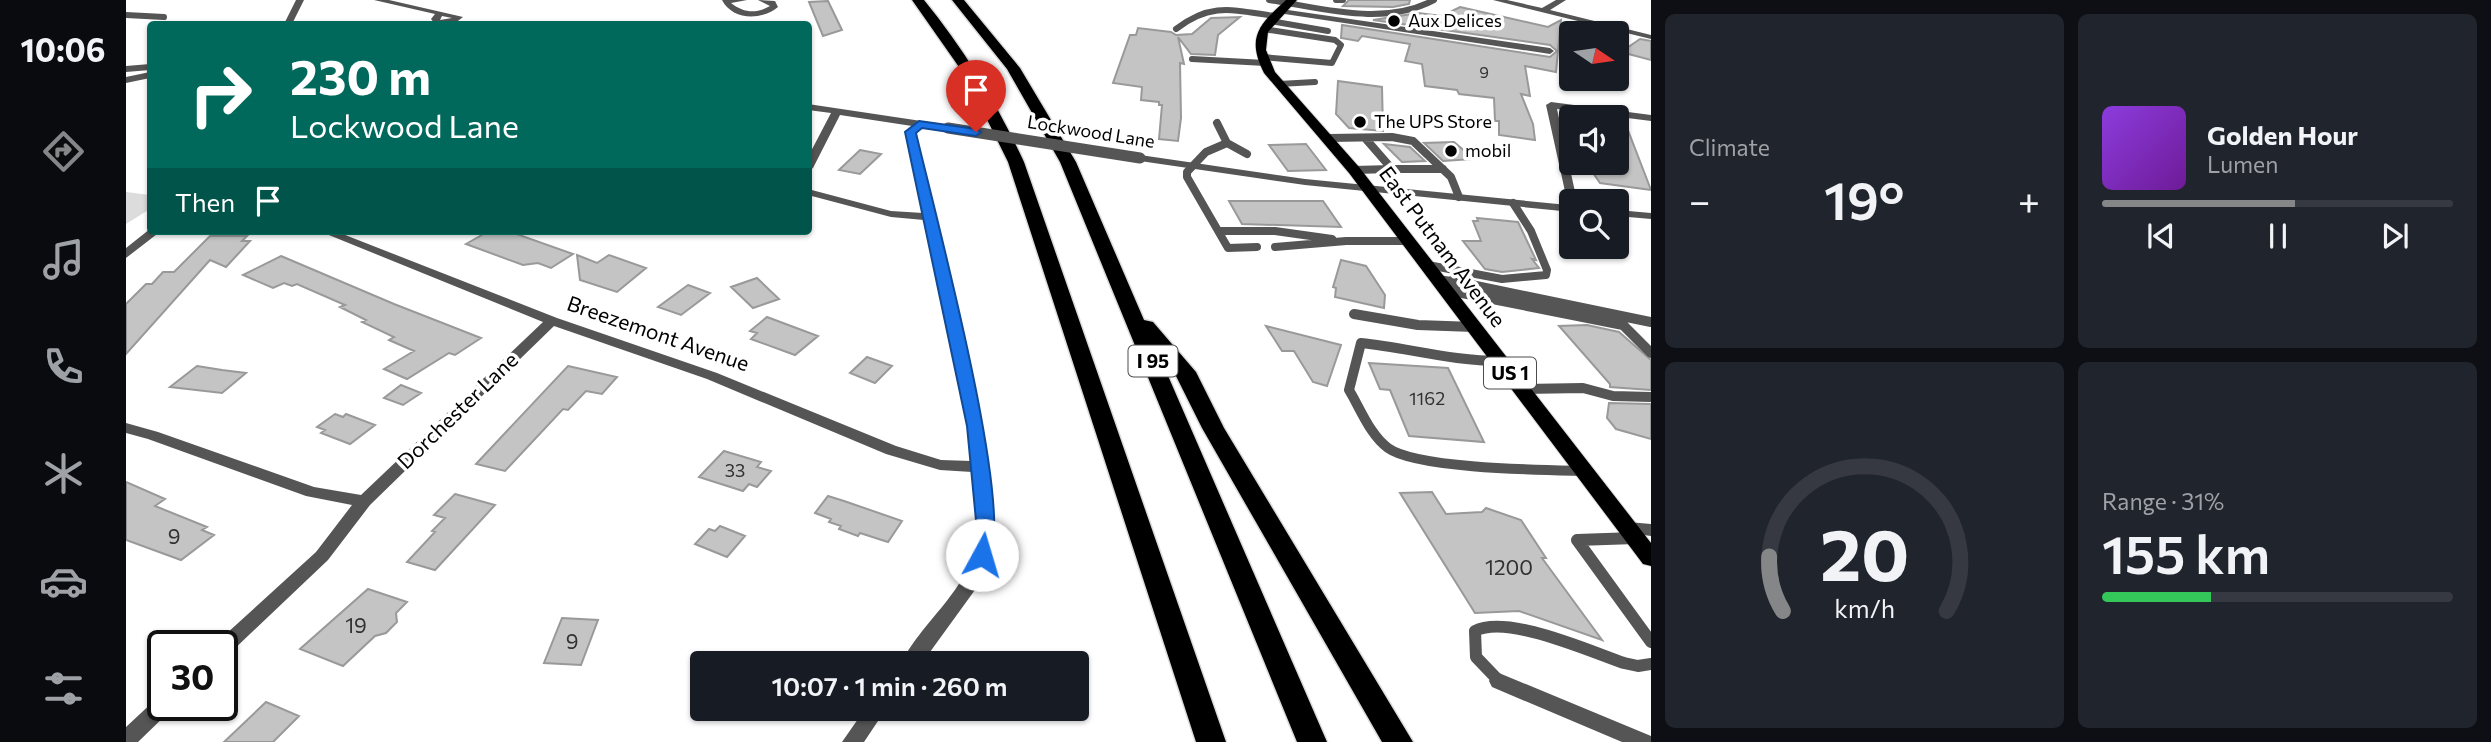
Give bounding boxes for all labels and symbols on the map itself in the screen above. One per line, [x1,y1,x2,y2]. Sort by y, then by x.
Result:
place label: Aux Delices [1408,9,1502,31]
marker: Aux Delices [1386,13,1402,29]
north arrow [1559,21,1629,91]
pin [946,60,1006,132]
house number: 9 [1479,62,1489,81]
street label: Lockwood Lane [1026,110,1156,152]
place label: The UPS Store [1374,110,1492,132]
marker: The UPS Store [1352,114,1368,130]
place label: mobil [1465,139,1511,161]
marker: mobil [1443,143,1459,159]
street label: East Putnam Avenue [1375,161,1512,331]
street label: Breezemont Avenue [564,290,753,375]
street label: Dorchester Lane [392,346,522,473]
road number: I 95 [1128,346,1178,376]
road number: US 1 [1484,358,1536,388]
house number: 1162 [1409,387,1445,409]
house number: 33 [725,459,745,481]
position arrow [945,518,1019,592]
house number: 9 [168,523,180,548]
house number: 1200 [1485,554,1533,579]
house number: 19 [345,612,367,637]
house number: 9 [566,628,578,653]
speed limit sign: 30 [147,630,238,721]

